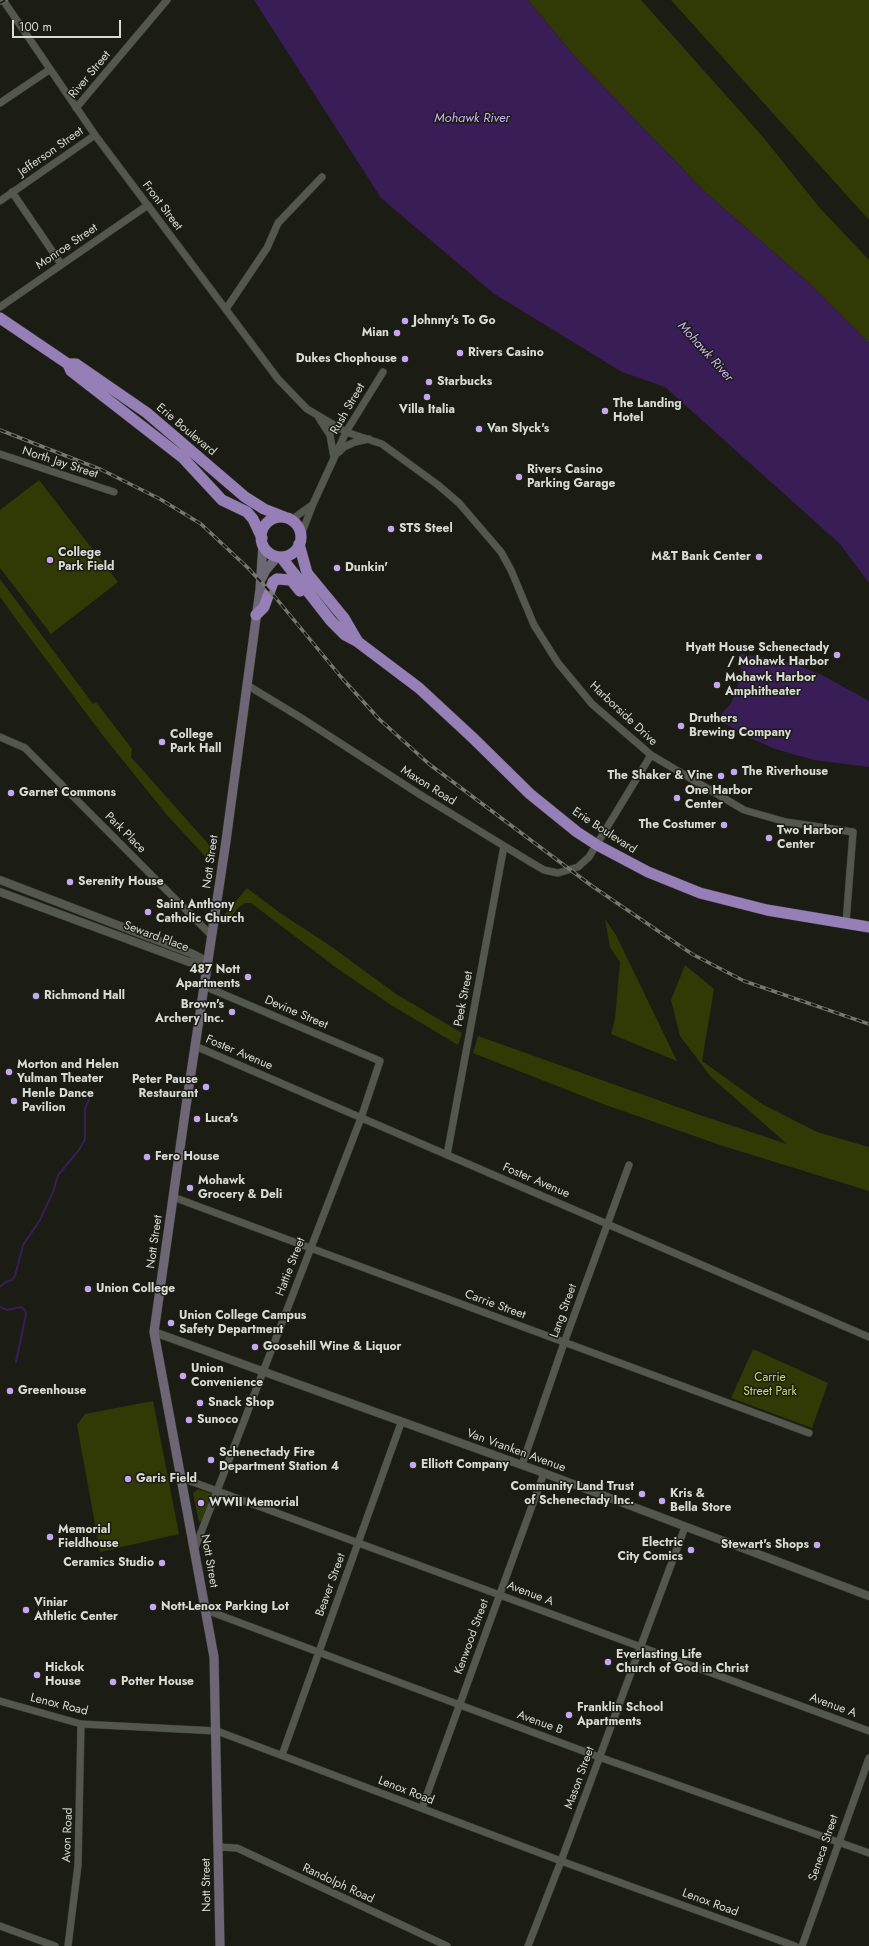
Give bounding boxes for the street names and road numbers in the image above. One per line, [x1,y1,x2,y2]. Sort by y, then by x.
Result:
street label: River Street [66,48,114,102]
street label: Jefferson Street [16,124,86,180]
street label: Front Street [139,179,185,233]
street label: Monroe Street [33,221,101,273]
street label: Rush Street [328,381,368,437]
street label: Erie Boulevard [153,401,219,459]
street label: North Jay Street [20,444,100,482]
street label: Harborside Drive [586,679,660,749]
street label: Maxon Road [398,763,458,809]
street label: Erie Boulevard [569,805,639,857]
street label: Park Place [102,810,148,856]
street label: Nott Street [200,834,222,890]
street label: Seward Place [122,919,190,955]
street label: Peek Street [452,970,476,1028]
street label: Devine Street [262,993,330,1033]
street label: Foster Avenue [203,1032,275,1074]
street label: Foster Avenue [500,1160,572,1202]
street label: Nott Street [144,1214,166,1270]
street label: Hattie Street [273,1236,309,1298]
street label: Lang Street [548,1282,580,1340]
street label: Carrie Street [463,1287,527,1323]
street label: Van Vranken Avenue [465,1426,567,1476]
street label: Nott Street [197,1533,221,1589]
street label: Beaver Street [313,1551,349,1619]
street label: Avenue A [505,1579,555,1609]
street label: Kenwood Street [452,1597,492,1677]
street label: Lenox Road [29,1691,89,1719]
street label: Avenue A [808,1691,858,1721]
street label: Avenue B [515,1708,565,1738]
street label: Mason Street [562,1745,598,1811]
street label: Lenox Road [376,1774,436,1808]
street label: Avon Road [60,1807,76,1863]
street label: Seneca Street [806,1813,842,1883]
street label: Nott Street [199,1858,215,1912]
street label: Randolph Road [300,1861,376,1907]
street label: Lenox Road [680,1886,740,1920]

